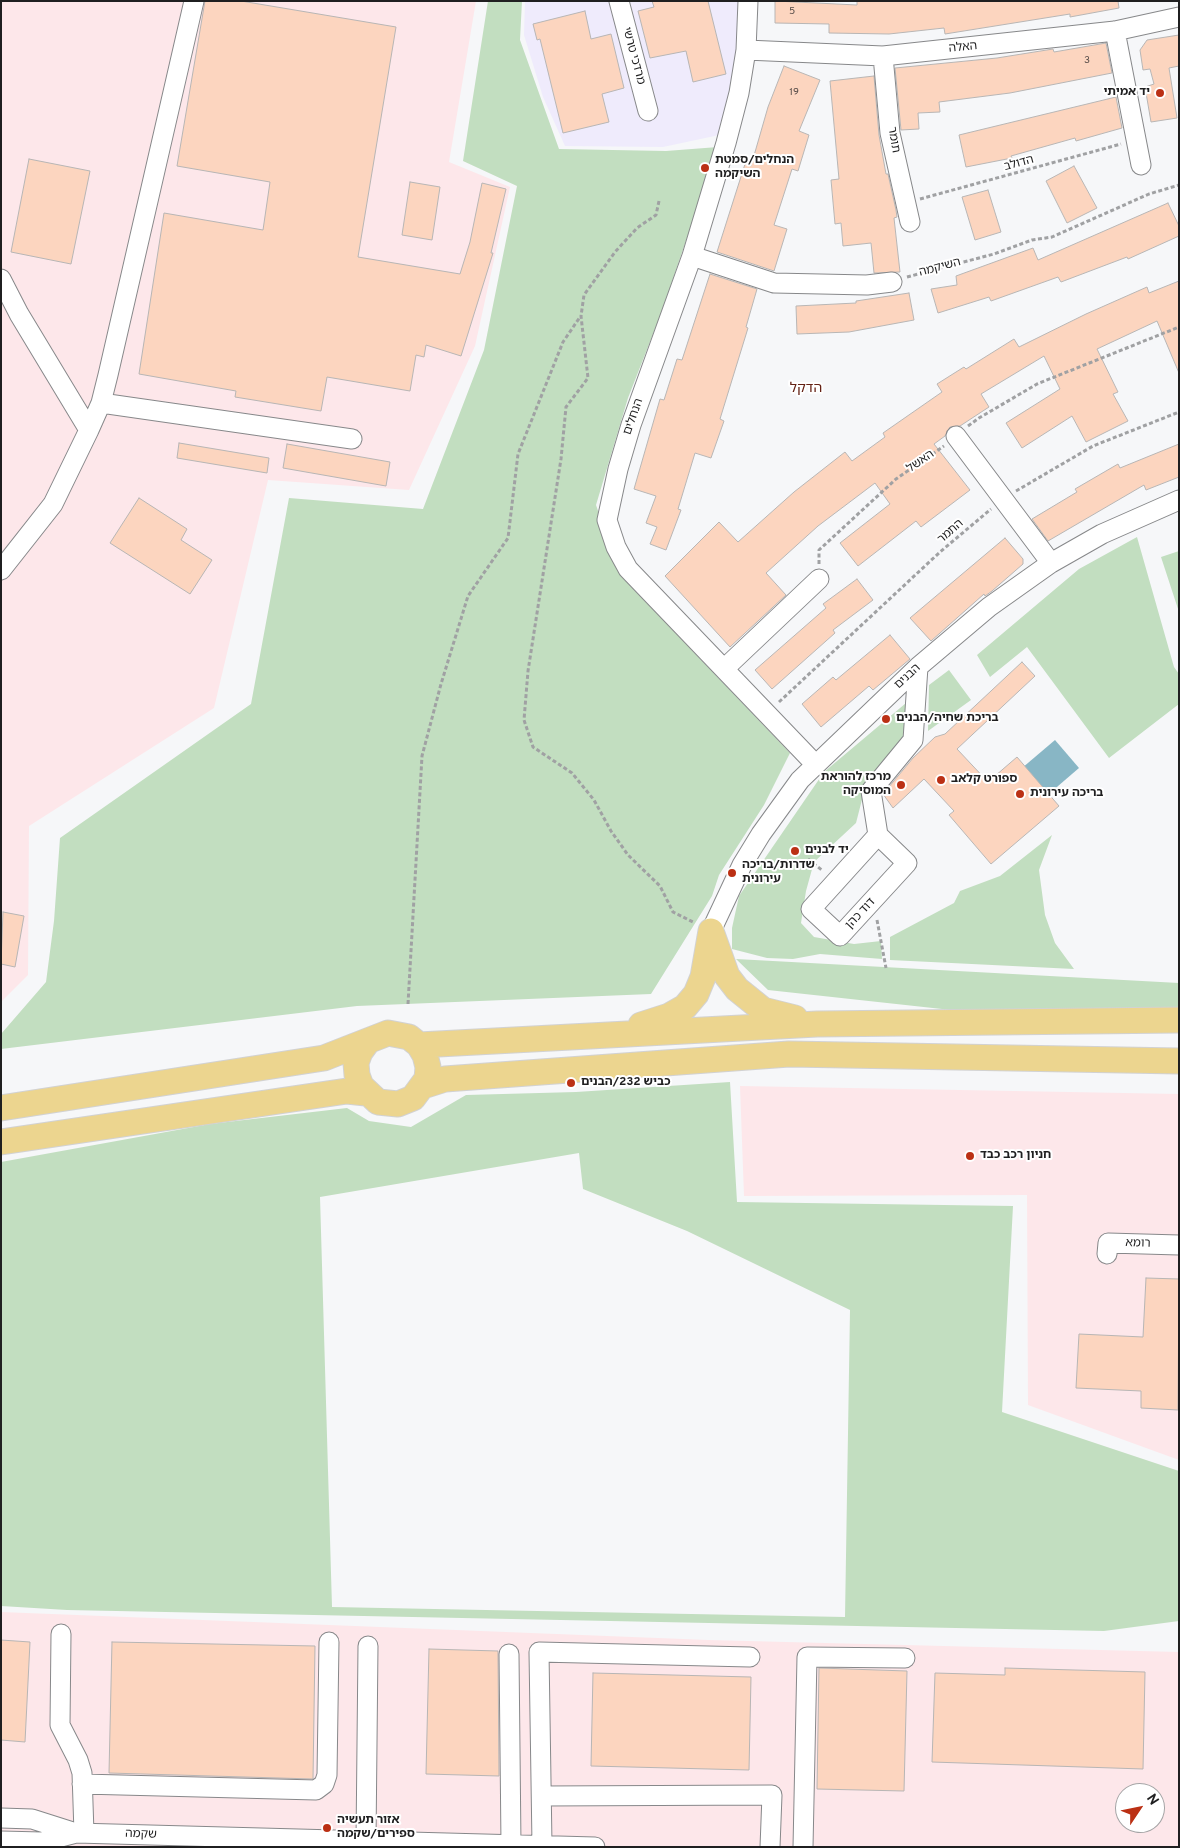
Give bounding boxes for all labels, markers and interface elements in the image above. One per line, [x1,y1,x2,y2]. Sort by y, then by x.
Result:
house number: 5 [789,6,795,18]
street label: מרדכי טרשי [618,26,648,86]
street label: האלה [948,39,978,57]
house number: 3 [1084,55,1090,67]
place label: יד אמיתי [1103,86,1150,100]
house number: 19 [789,87,799,99]
marker: יד אמיתי [1154,87,1166,99]
street label: תומר [884,126,902,154]
street label: הדולב [1003,153,1035,175]
place label: הנחלים/סמטת השיקמה [715,154,794,182]
marker: הנחלים/סמטת השיקמה [699,162,711,174]
street label: השיקמה [917,256,963,280]
district label: הדקל [790,381,822,397]
street label: הנחלים [621,397,647,437]
street label: האשל [905,448,937,476]
street label: התמר [935,517,967,547]
street label: הבנים [892,661,924,693]
place label: בריכת שחיה/הבנים [896,712,999,726]
marker: בריכת שחיה/הבנים [880,713,892,725]
place label: מרכז להוראת המוסיקה [821,771,891,799]
place label: ספורט קלאב [951,773,1017,787]
marker: ספורט קלאב [935,774,947,786]
marker: מרכז להוראת המוסיקה [895,779,907,791]
place label: בריכה עירונית [1030,787,1103,801]
marker: בריכה עירונית [1014,788,1026,800]
place label: יד לבנים [805,844,849,858]
marker: יד לבנים [789,845,801,857]
place label: שדרות/בריכה עירונית [742,859,815,887]
marker: שדרות/בריכה עירונית [726,867,738,879]
street label: דוד כהן [843,896,879,932]
place label: כביש 232/הבנים [581,1076,671,1090]
marker: כביש 232/הבנים [565,1077,577,1089]
place label: חניון רכב כבד [980,1149,1051,1163]
marker: חניון רכב כבד [964,1150,976,1162]
street label: רומא [1125,1236,1151,1252]
north arrow [1115,1783,1165,1833]
text: N [1142,1791,1162,1809]
place label: אזור תעשיה ספירים/שקמה [337,1814,415,1842]
marker: אזור תעשיה ספירים/שקמה [321,1822,333,1834]
street label: שקמה [125,1827,157,1843]

